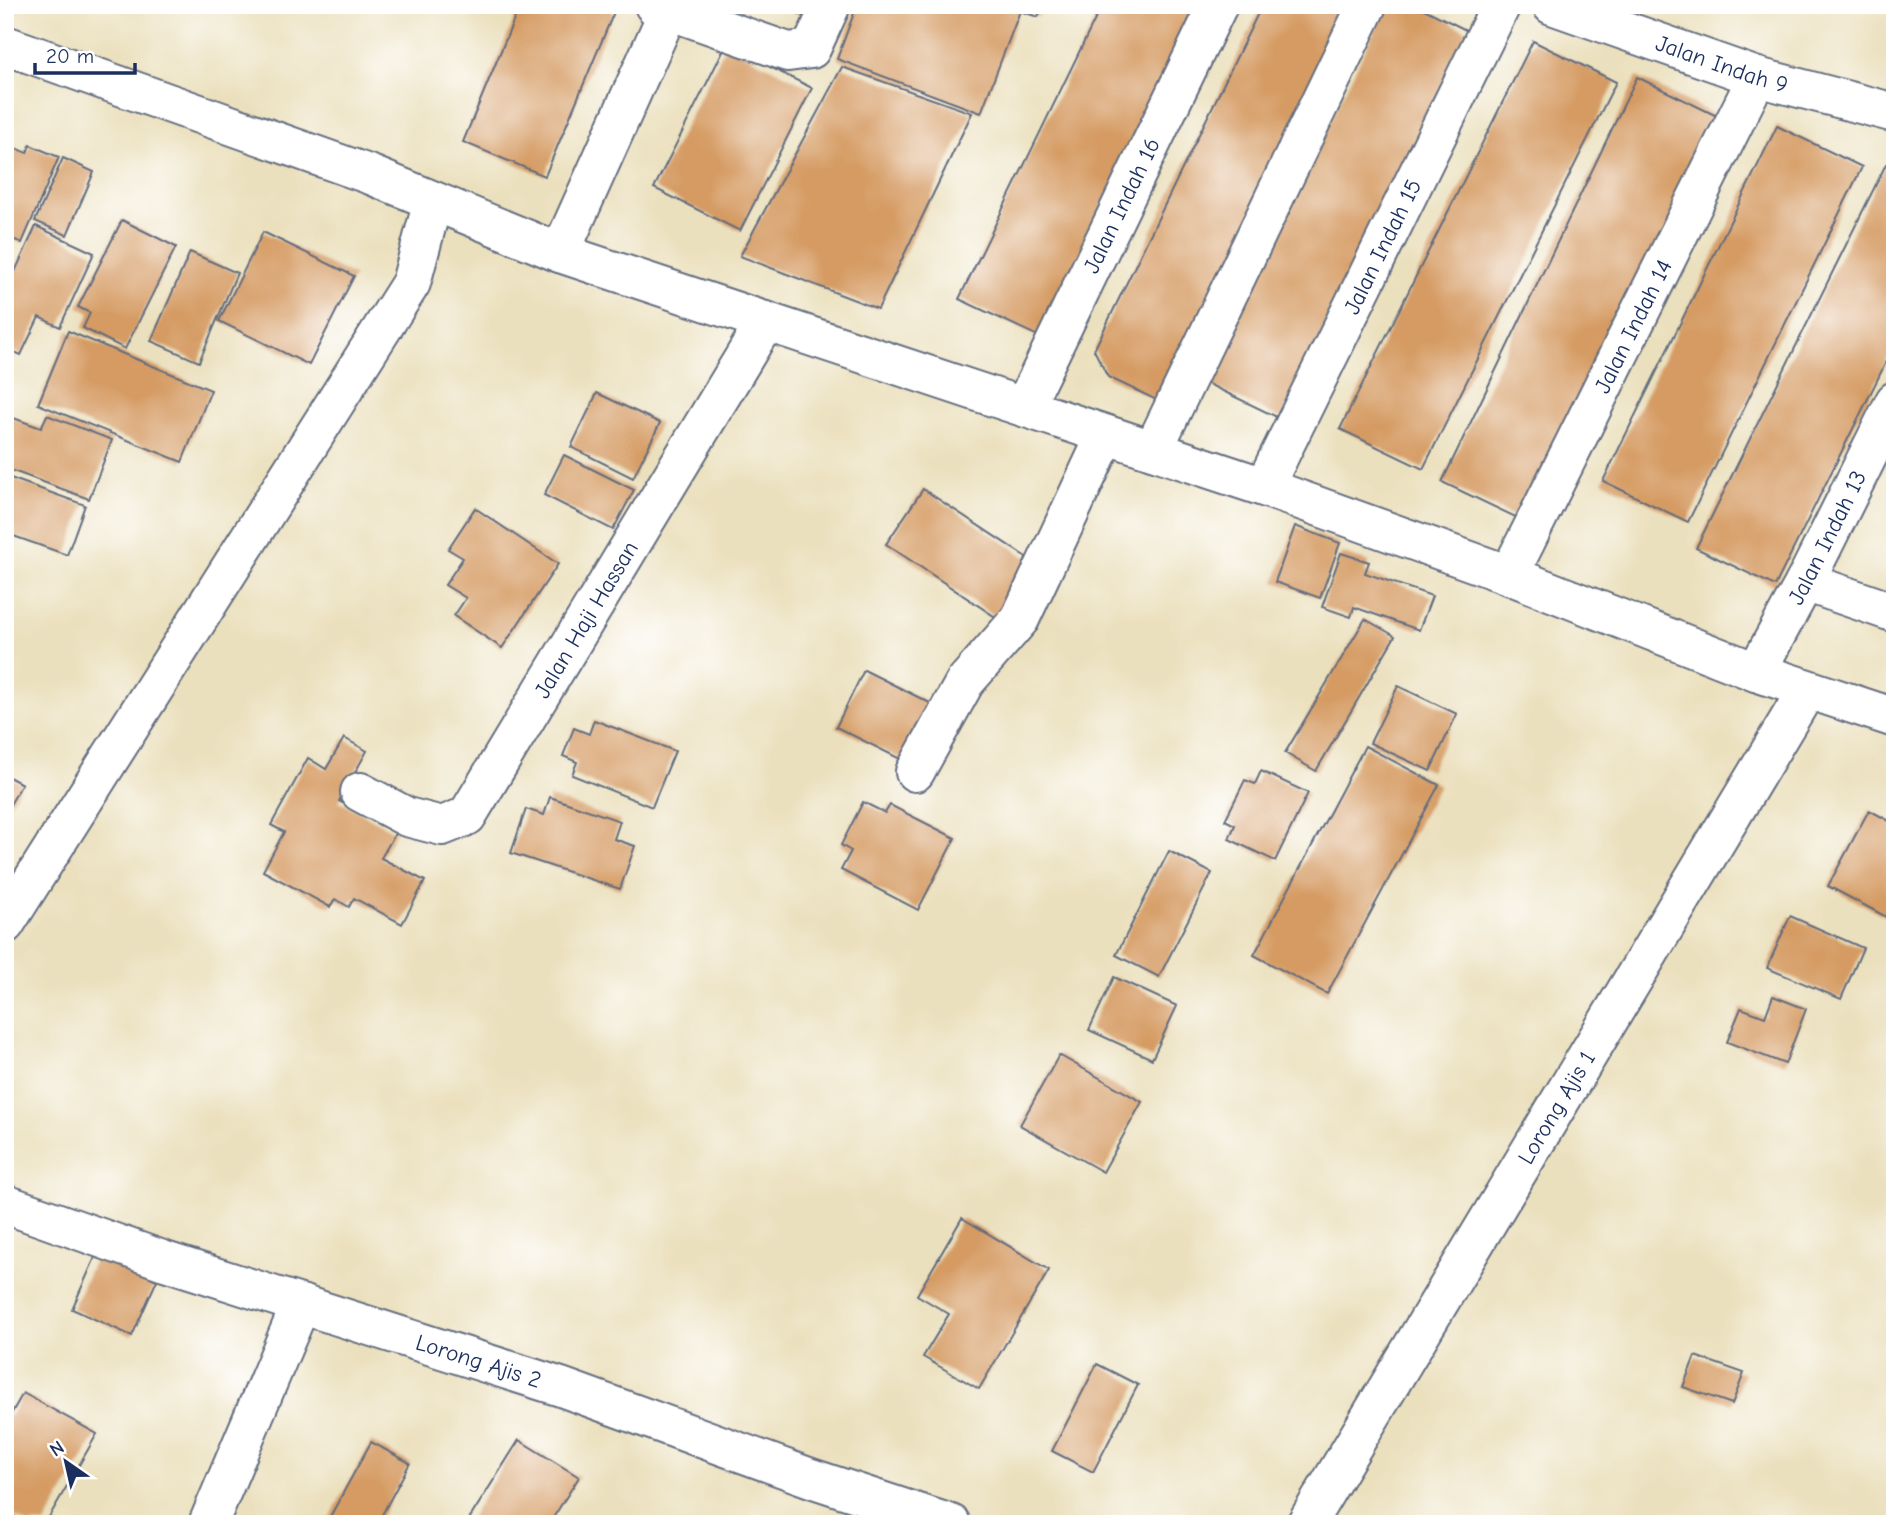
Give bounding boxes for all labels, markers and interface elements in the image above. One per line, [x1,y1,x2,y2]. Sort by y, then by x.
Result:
street label: Jalan Indah 9 [1652,30,1791,99]
scale bar [35,32,135,76]
text: 20 m [46,44,94,68]
street label: Jalan Indah 16 [1078,133,1166,278]
street label: Jalan Indah 15 [1338,175,1427,319]
street label: Jalan Indah 14 [1589,255,1678,398]
street label: Jalan Indah 13 [1782,466,1872,609]
street label: Jalan Haji Hassan [528,536,644,703]
street label: Lorong Ajis 1 [1512,1046,1601,1169]
street label: Lorong Ajis 2 [412,1329,545,1394]
north arrow [32,1428,102,1498]
text: N [46,1436,68,1461]

